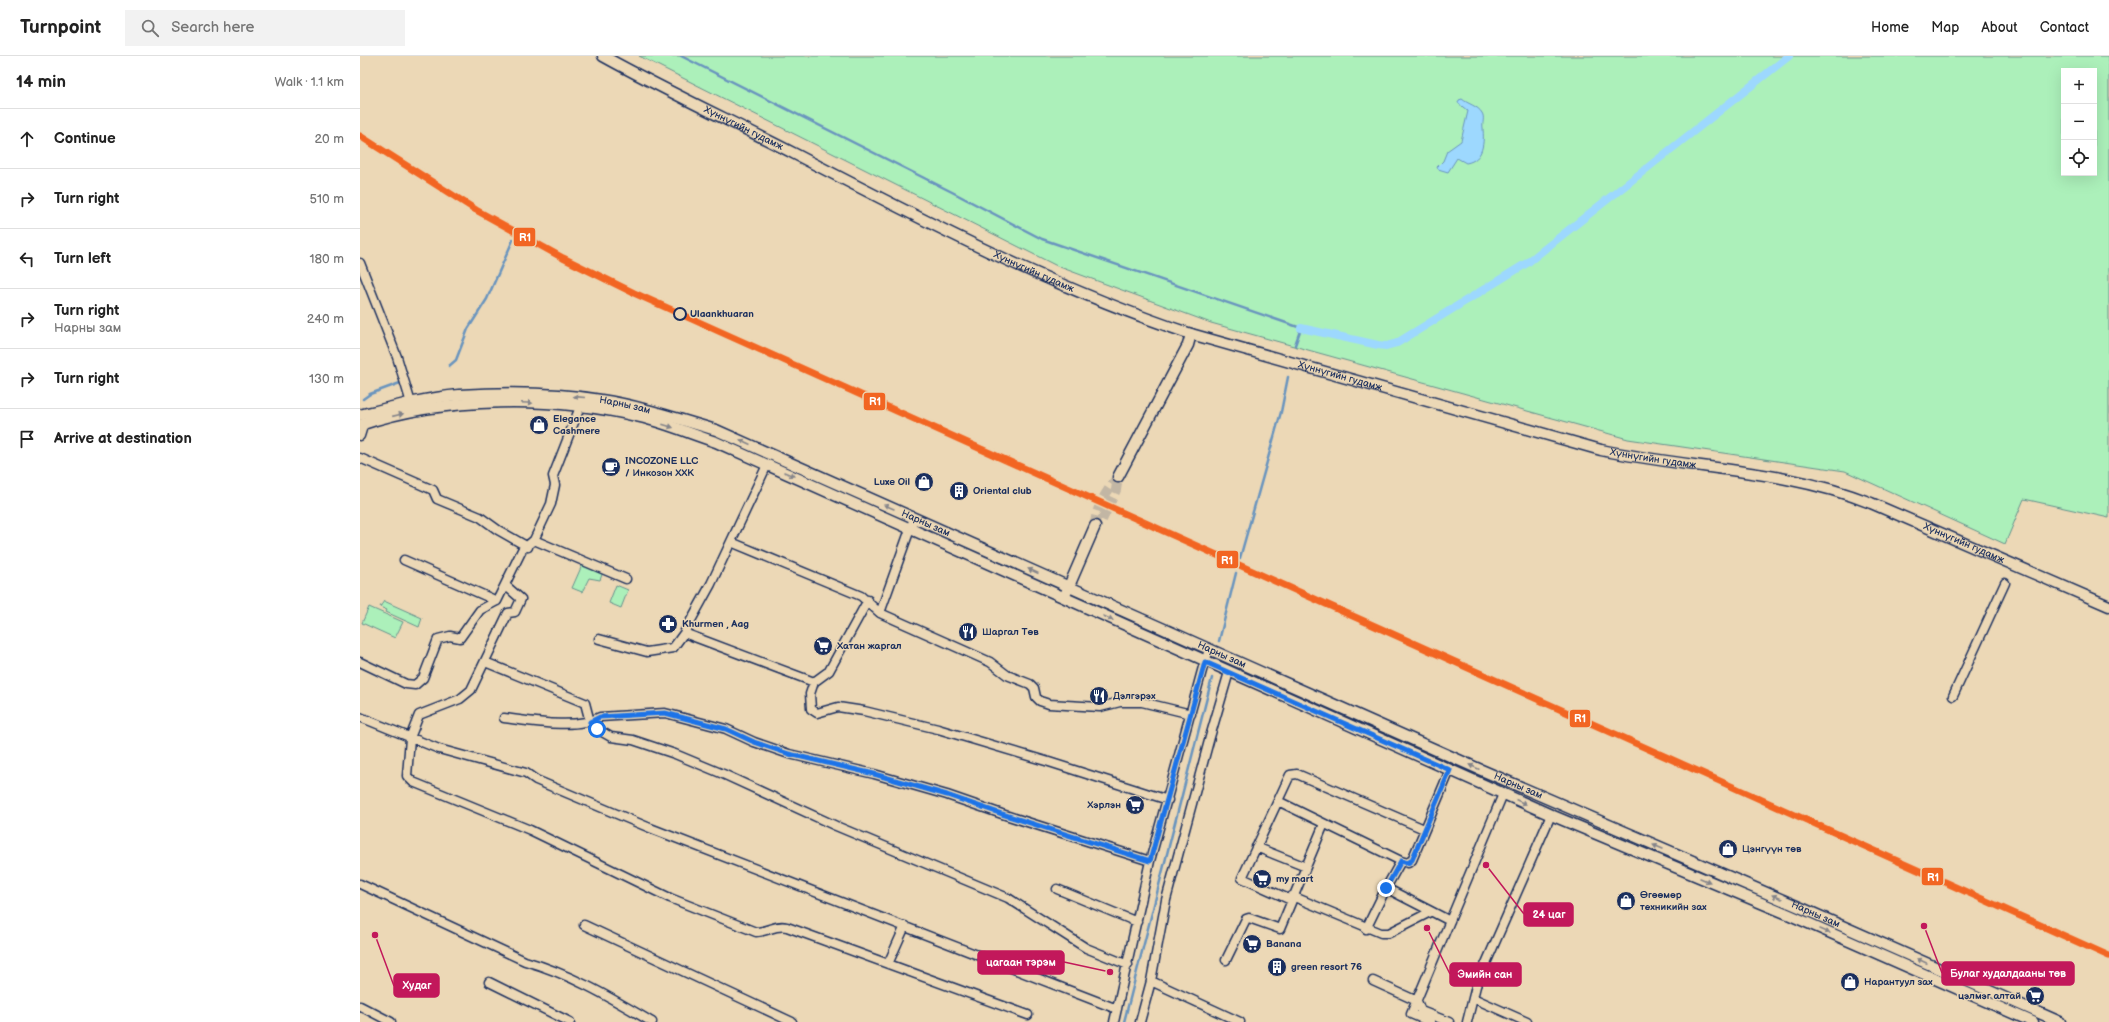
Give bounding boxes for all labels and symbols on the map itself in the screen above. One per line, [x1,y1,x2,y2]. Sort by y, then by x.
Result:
street label: Хүннүгийн гудамж [702,103,785,153]
line badge: R1 [513,227,536,247]
text: R1 [519,231,531,244]
street label: Хүннүгийн гудамж [992,249,1076,295]
marker: Ulaankhuaran [673,307,687,321]
place label: Ulaankhuaran [690,308,754,320]
street label: Хүннүгийн гудамж [1297,359,1384,394]
line badge: R1 [863,392,886,411]
one-way arrow [573,394,585,401]
street label: Нарны зам [599,394,652,417]
text: R1 [869,395,881,408]
one-way arrow [521,400,533,407]
one-way arrow [392,412,404,418]
place label: Elegance Cashmere [553,413,600,437]
shop icon: Elegance Cashmere [528,414,550,436]
one-way arrow [663,424,675,430]
one-way arrow [738,439,750,445]
street label: Хүннүгийн гудамж [1609,446,1697,471]
place label: INCOZONE LLC / Инкозон ХХК [625,455,698,479]
cafe icon: INCOZONE LLC / Инкозон ХХК [600,456,622,478]
one-way arrow [783,471,795,478]
shop icon: Luxe Oil [913,471,935,493]
place label: Luxe Oil [874,476,910,488]
building icon: Oriental club [948,480,970,502]
place label: Oriental club [973,485,1032,497]
one-way arrow [882,504,894,510]
street label: Нарны зам [900,507,952,539]
street label: Хүннүгийн гудамж [1921,520,2006,566]
line badge: R1 [1216,550,1239,569]
text: R1 [1221,554,1233,567]
one-way arrow [1028,568,1039,574]
pharmacy icon: Khurmen , Aag [657,613,679,635]
one-way arrow [1103,615,1114,621]
place label: Khurmen , Aag [682,618,749,630]
restaurant icon: Шаргал Төв [957,621,979,643]
place label: Шаргал Төв [982,626,1039,638]
supermarket icon: Хатан жаргал [812,635,834,657]
street label: Нарны зам [1196,639,1248,671]
place label: Хатан жаргал [836,640,902,652]
restaurant icon: Дэлгэрэх [1088,685,1110,707]
place label: Дэлгэрэх [1113,690,1156,702]
line badge: R1 [1569,709,1591,728]
text: R1 [1574,712,1586,725]
route start [588,720,606,738]
one-way arrow [1468,764,1480,770]
street label: Нарны зам [1492,770,1544,802]
supermarket icon: Хэрлэн [1124,794,1146,816]
place label: Хэрлэн [1086,799,1121,811]
one-way arrow [1516,799,1527,805]
shop icon: Цэнгүүн төв [1717,838,1739,860]
one-way arrow [1651,843,1663,849]
place label: Цэнгүүн төв [1742,843,1802,855]
line badge: R1 [1921,867,1944,886]
supermarket icon: my mart [1251,868,1273,890]
text: R1 [1927,871,1939,884]
place label: my mart [1276,873,1314,885]
one-way arrow [1700,877,1711,883]
route end [1377,879,1395,897]
place label: Өгөөмөр техникийн зах [1640,889,1707,913]
shop icon: Өгөөмөр техникийн зах [1615,890,1637,912]
one-way arrow [1771,894,1783,900]
street label: Нарны зам [1789,898,1842,930]
callout: 24 цаг [1524,903,1573,926]
text: 24 цаг [1532,908,1566,921]
one-way arrow [1820,928,1831,934]
supermarket icon: Banana [1241,933,1263,955]
place label: Banana [1266,938,1302,950]
callout: цагаан тэрэм [978,951,1064,974]
text: цагаан тэрэм [986,956,1056,969]
building icon: green resort 76 [1266,956,1288,978]
one-way arrow [1916,958,1927,964]
place label: green resort 76 [1291,961,1362,973]
callout: Булаг худалдааны төв [1942,962,2074,985]
callout: Эмийн сан [1450,963,1521,986]
text: Булаг худалдааны төв [1950,967,2066,980]
text: Эмийн сан [1458,968,1512,981]
shop icon: Нарантуул зах [1839,971,1861,993]
callout: Худаг [394,974,439,997]
place label: Нарантуул зах [1864,976,1933,988]
text: Худаг [401,979,432,992]
supermarket icon: цэлмэг алтай [2024,985,2046,1007]
place label: цэлмэг алтай [1958,990,2021,1002]

